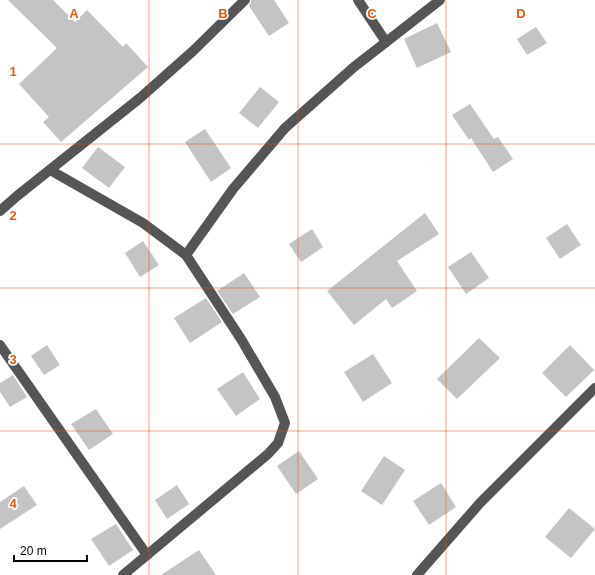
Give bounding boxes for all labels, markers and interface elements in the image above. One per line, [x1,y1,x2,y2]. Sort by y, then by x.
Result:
text: A [69,6,79,21]
text: B [218,6,228,21]
text: C [367,6,377,21]
text: D [516,6,526,21]
text: 1 [9,64,17,79]
text: 2 [9,208,17,223]
text: 3 [9,352,17,367]
text: 4 [9,496,17,511]
scale bar [14,537,87,563]
text: 20 m [20,544,47,558]

